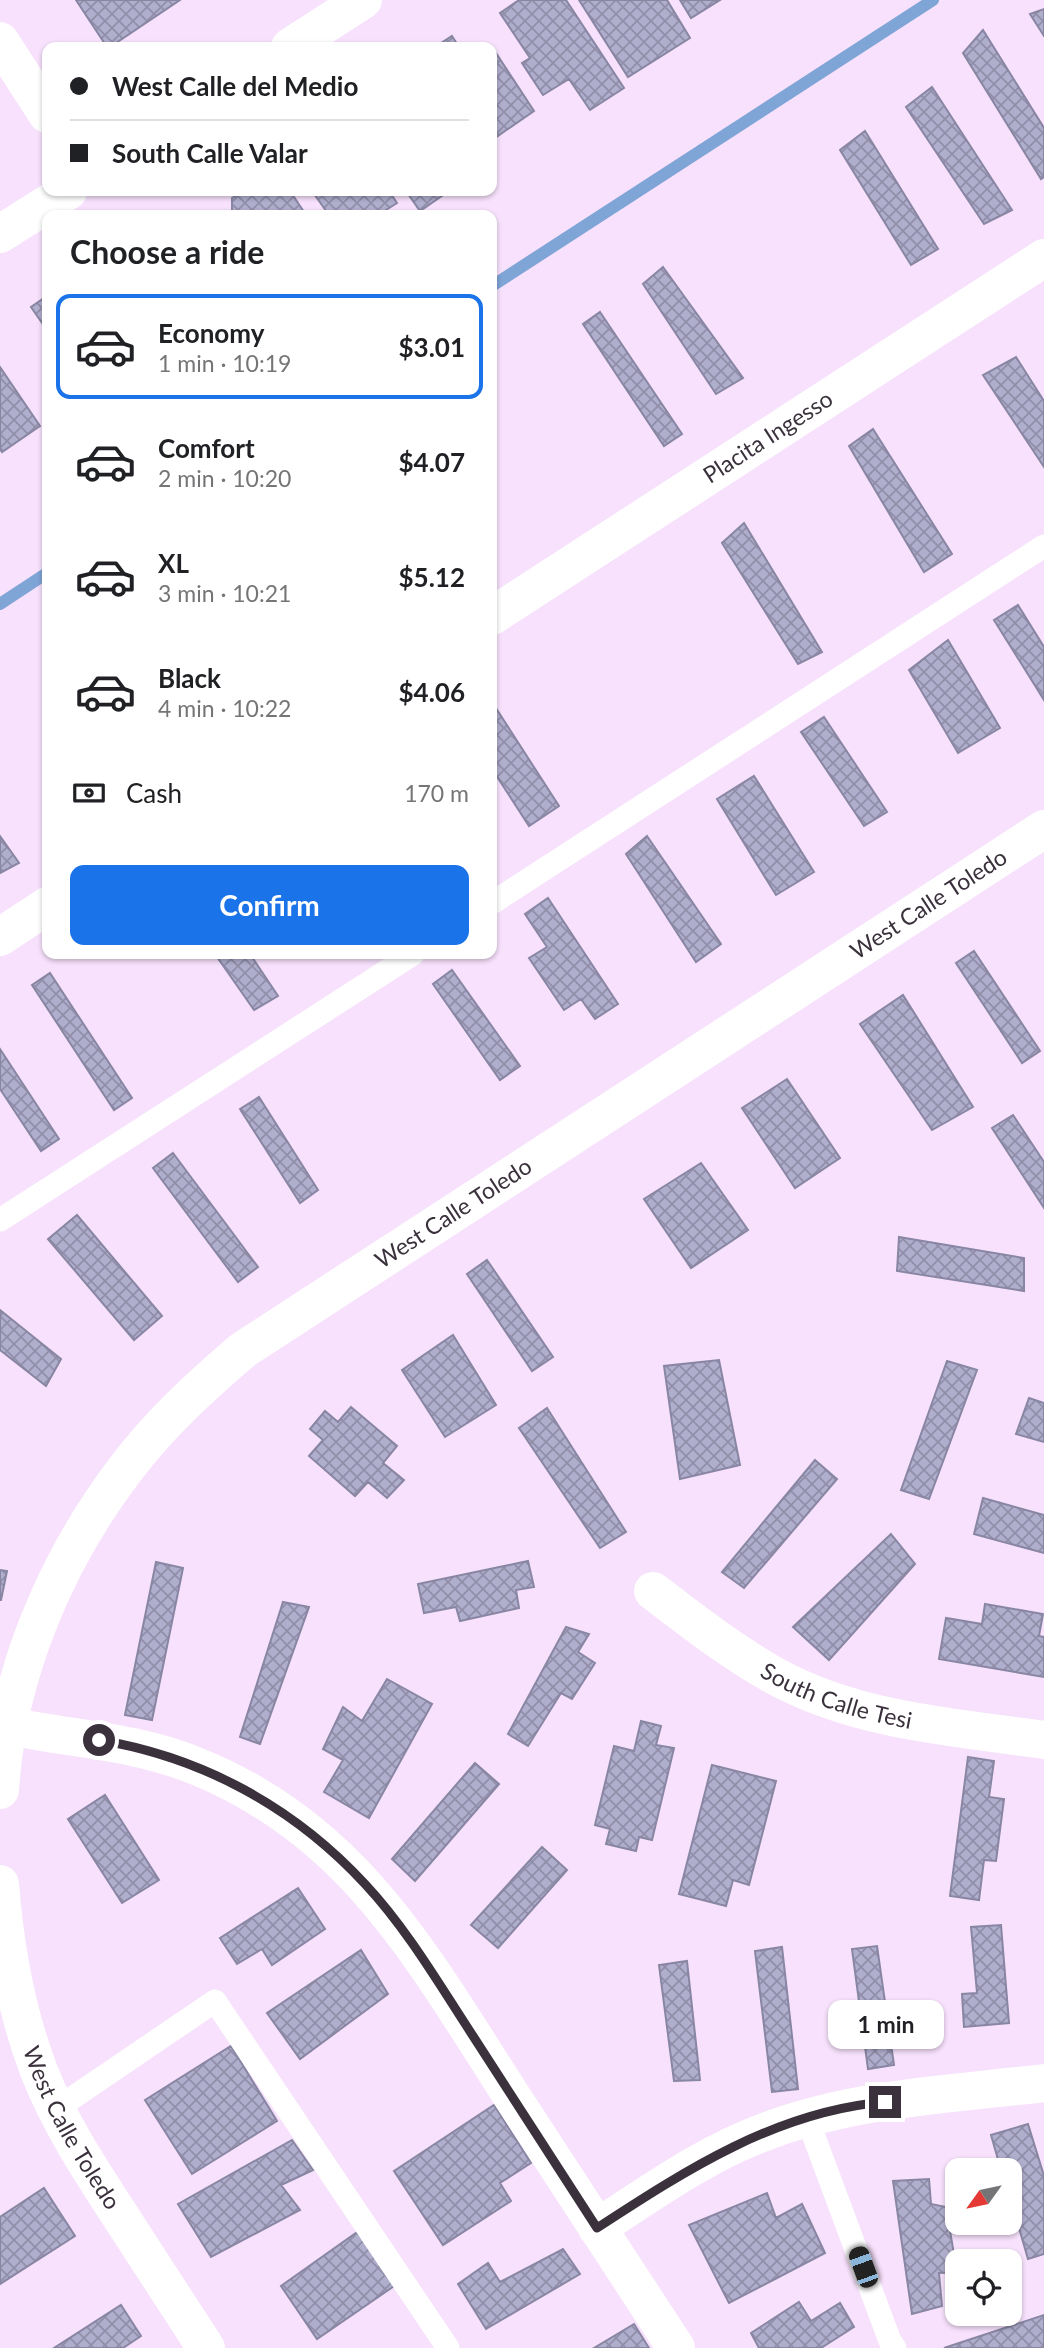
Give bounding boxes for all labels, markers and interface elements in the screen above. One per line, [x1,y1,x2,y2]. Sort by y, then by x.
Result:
text: West Calle del Medio [112,70,358,102]
text: South Calle Valar [112,137,308,169]
text: Choose a ride [70,232,264,271]
icon: car [74,315,137,378]
text: Economy [158,317,264,349]
text: $3.01 [399,331,465,363]
text: 1 min · 10:19 [158,349,291,377]
street label: Placita Ingesso [697,384,838,488]
icon: car [74,430,137,493]
text: Comfort [158,432,255,464]
text: $4.07 [399,446,465,478]
text: 2 min · 10:20 [158,464,291,492]
icon: car [74,545,137,608]
text: XL [158,547,189,579]
text: $5.12 [399,561,465,593]
text: 3 min · 10:21 [158,579,291,607]
icon: car [74,660,137,723]
text: Black [158,662,221,694]
text: $4.06 [399,676,465,708]
text: 4 min · 10:22 [158,694,291,722]
icon: cash [70,774,108,812]
text: Cash [126,777,182,809]
text: 170 m [404,779,469,807]
street label: West Calle Toledo [845,842,1012,964]
button: Confirm [70,865,469,945]
street label: West Calle Toledo [369,1151,536,1273]
street label: South Calle Tesi [756,1656,914,1734]
route start [83,1724,115,1756]
callout: 1 min [827,2000,943,2050]
text: 1 min [857,2010,915,2038]
street label: West Calle Toledo [18,2042,127,2214]
route end [869,2086,901,2118]
north arrow [945,2158,1022,2235]
map controls [945,2158,1022,2326]
car [846,2244,881,2290]
button: locate [945,2249,1022,2326]

